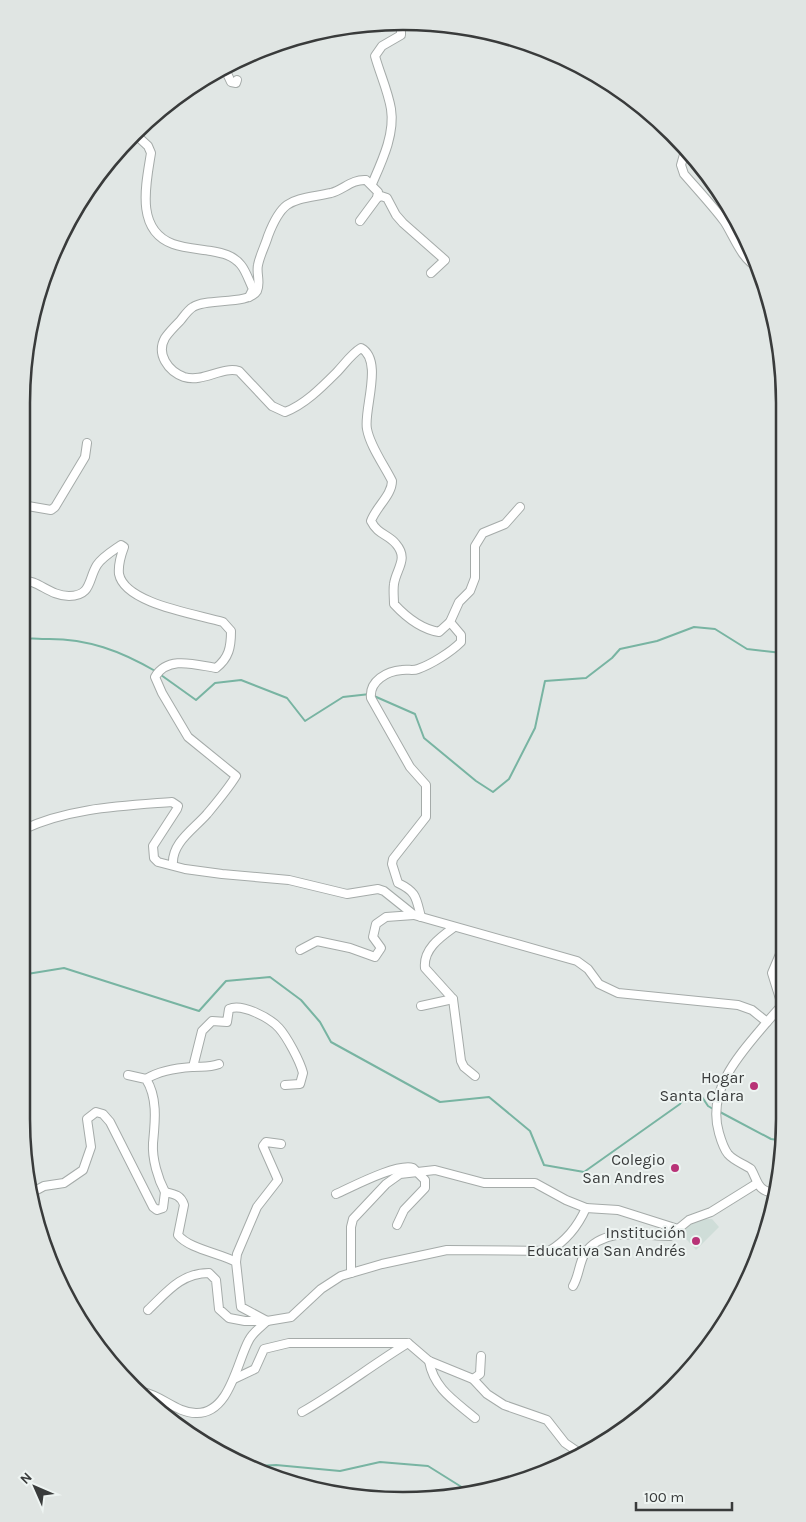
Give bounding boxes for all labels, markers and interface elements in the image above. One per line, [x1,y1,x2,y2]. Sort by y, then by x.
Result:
place label: Hogar Santa Clara [660,1068,744,1105]
marker: Hogar Santa Clara [748,1080,760,1092]
place label: Colegio San Andres [582,1150,665,1187]
marker: Colegio San Andres [669,1162,681,1174]
place label: Institución Educativa San Andrés [527,1223,686,1260]
marker: Institución Educativa San Andrés [690,1235,702,1247]
north arrow [10,1462,60,1512]
text: N [17,1469,36,1488]
scale bar [636,1480,732,1512]
text: 100 m [644,1488,684,1506]

